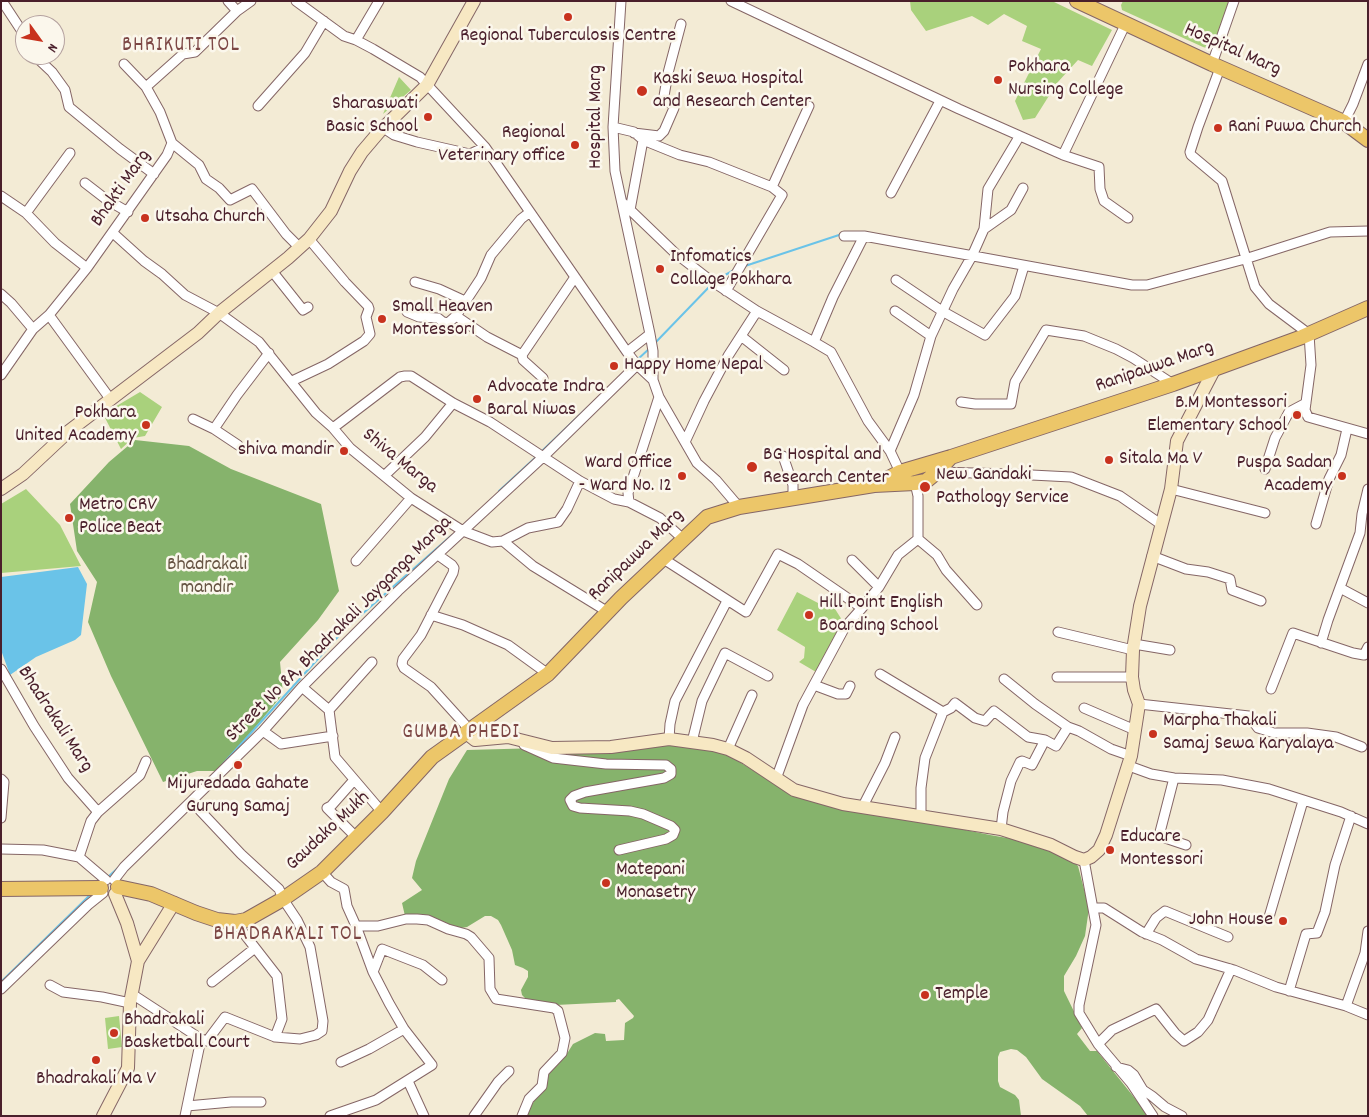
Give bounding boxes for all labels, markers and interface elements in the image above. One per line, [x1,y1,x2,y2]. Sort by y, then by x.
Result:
marker: Regional Tuberculosis Centre [562,11,574,23]
north arrow [15,15,65,65]
street label: Hospital Marg [1180,19,1284,83]
place label: Regional Tuberculosis Centre [460,25,676,49]
district label: BHRIKUTI TOL [120,34,242,60]
text: N [42,39,62,56]
place label: Pokhara Nursing College [1008,56,1123,103]
street label: Hospital Marg [585,65,609,169]
place label: Kaski Sewa Hospital and Research Center [653,68,811,115]
marker: Pokhara Nursing College [992,74,1004,86]
marker: Kaski Sewa Hospital and Research Center [635,84,649,98]
place label: Sharaswati Basic School [326,93,418,140]
marker: Sharaswati Basic School [422,111,434,123]
place label: Rani Puwa Church [1228,116,1361,140]
place label: Regional Veterinary office [438,122,565,169]
marker: Rani Puwa Church [1212,122,1224,134]
marker: Regional Veterinary office [569,139,581,151]
street label: Bhakti Marg [87,146,157,232]
place label: Utsaha Church [155,206,265,230]
marker: Utsaha Church [139,212,151,224]
place label: Infomatics Collage Pokhara [670,246,791,293]
marker: Infomatics Collage Pokhara [654,263,666,275]
place label: Small Heaven Montessori [392,296,493,343]
marker: Small Heaven Montessori [376,313,388,325]
street label: Ranipauwa Marg [1093,337,1217,399]
place label: Happy Home Nepal [624,354,763,378]
marker: Happy Home Nepal [608,360,620,372]
place label: Advocate Indra Baral Niwas [487,376,604,423]
place label: B.M Montessori Elementary School [1147,392,1287,439]
marker: Advocate Indra Baral Niwas [471,393,483,405]
place label: Pokhara United Academy [15,402,136,449]
marker: B.M Montessori Elementary School [1291,409,1303,421]
marker: Pokhara United Academy [140,419,152,431]
street label: Shiva Marga [356,424,442,500]
place label: shiva mandir [238,439,334,463]
place label: BG Hospital and Research Center [763,444,889,491]
marker: shiva mandir [338,445,350,457]
place label: Sitala Ma V [1119,448,1202,472]
place label: Ward Office - Ward No. 12 [579,452,672,499]
place label: Puspa Sadan Academy [1237,452,1332,499]
marker: Sitala Ma V [1103,454,1115,466]
marker: BG Hospital and Research Center [745,460,759,474]
place label: New Gandaki Pathology Service [936,464,1069,511]
marker: Ward Office - Ward No. 12 [676,470,688,482]
marker: Puspa Sadan Academy [1336,470,1348,482]
marker: New Gandaki Pathology Service [918,480,932,494]
place label: Metro CRV Police Beat [79,494,162,541]
street label: Ranipauwa Marg [584,505,690,607]
marker: Metro CRV Police Beat [63,512,75,524]
street label: Street No 8A, Bhadrakali Jayganga Marga [222,512,458,748]
park label: Bhadrakali mandir [167,554,247,601]
place label: Hill Point English Boarding School [819,592,943,639]
marker: Hill Point English Boarding School [803,609,815,621]
street label: Bhadrakali Marg [11,662,97,778]
place label: Marpha Thakali Samaj Sewa Karyalaya [1163,710,1334,757]
district label: GUMBA PHEDI [401,721,521,747]
marker: Marpha Thakali Samaj Sewa Karyalaya [1147,728,1159,740]
marker: Mijuredada Gahate Gurung Samaj [232,759,244,771]
place label: Mijuredada Gahate Gurung Samaj [167,773,309,820]
street label: Gaudako Mukh [282,787,376,877]
place label: Educare Montessori [1120,826,1203,873]
marker: Educare Montessori [1104,844,1116,856]
place label: Matepani Monasetry [616,859,695,906]
marker: Matepani Monasetry [600,877,612,889]
place label: John House [1189,909,1273,933]
marker: John House [1277,915,1289,927]
district label: BHADRAKALI TOL [212,923,364,949]
place label: Temple [935,983,988,1007]
marker: Temple [919,989,931,1001]
place label: Bhadrakali Basketball Court [124,1009,250,1056]
marker: Bhadrakali Basketball Court [108,1027,120,1039]
marker: Bhadrakali Ma V [90,1054,102,1066]
place label: Bhadrakali Ma V [36,1068,156,1092]

